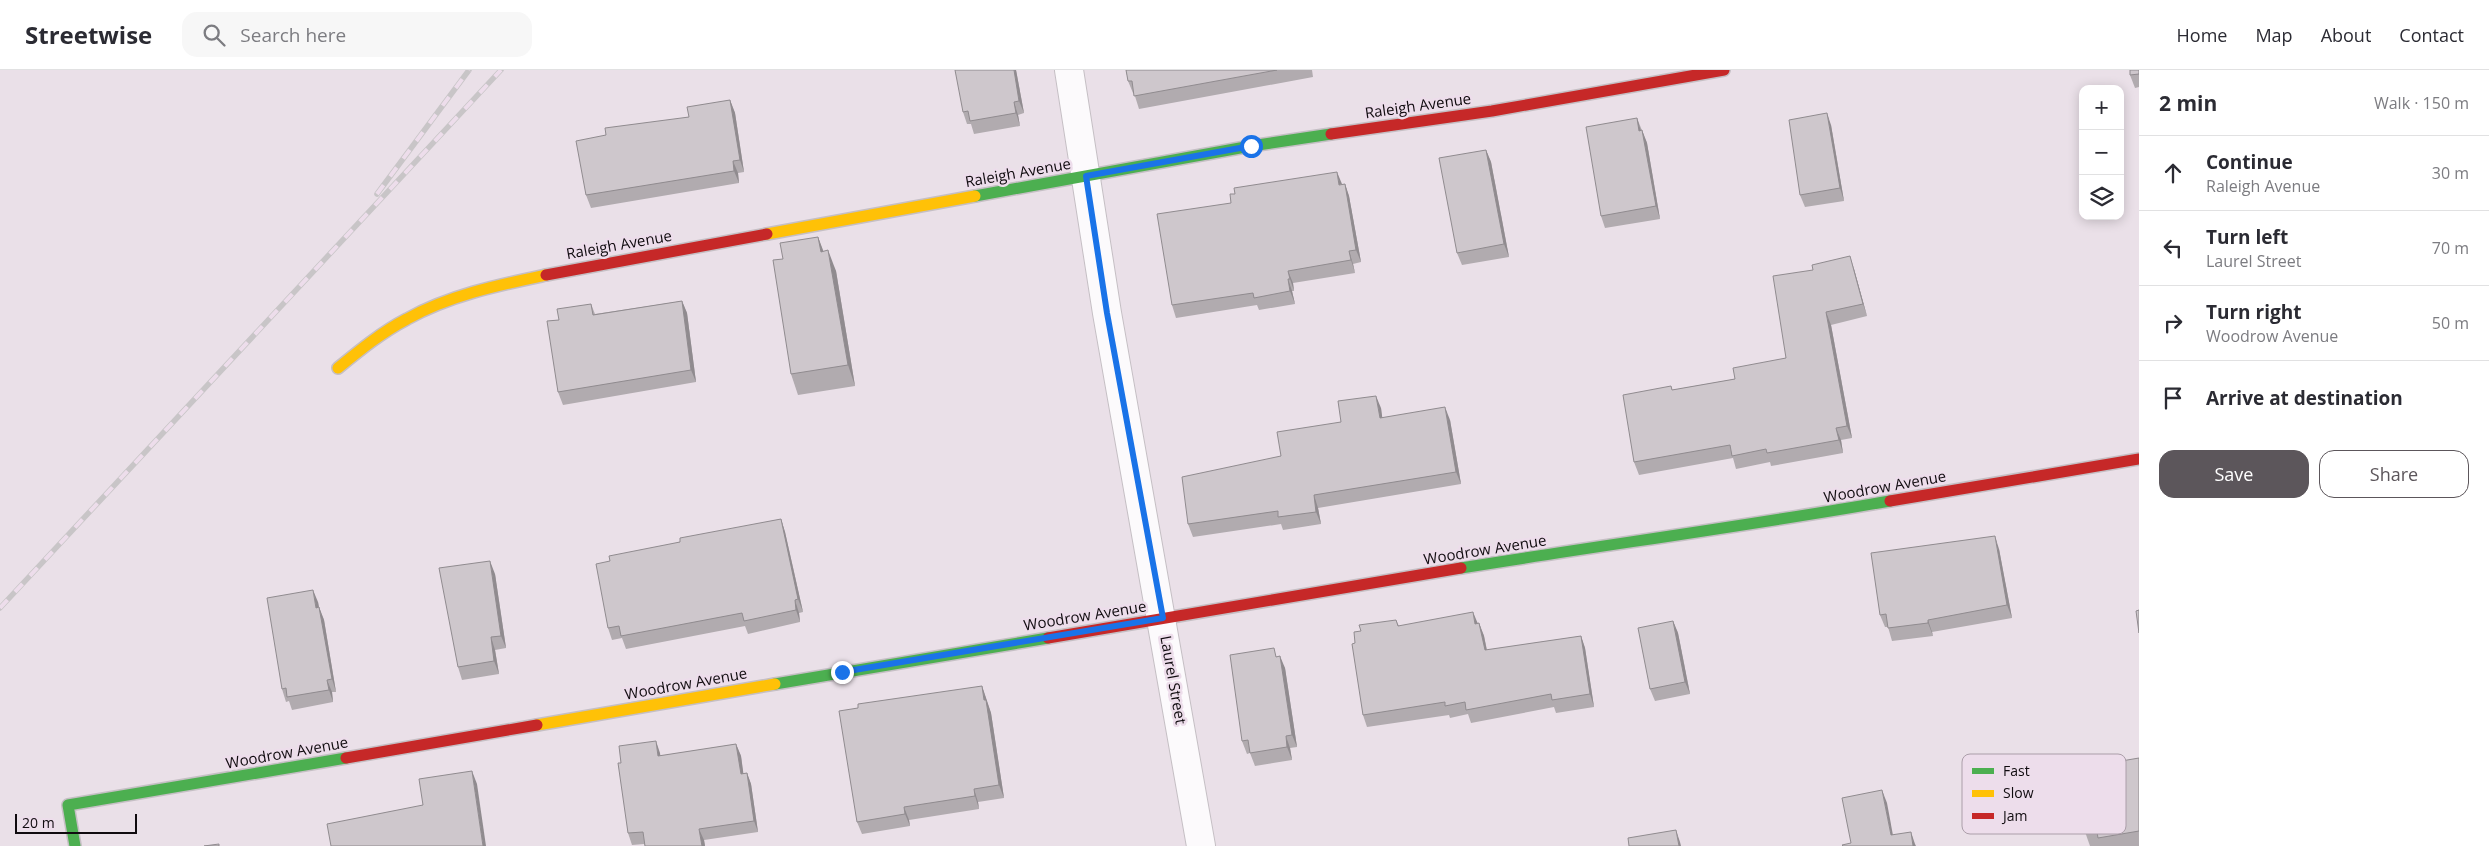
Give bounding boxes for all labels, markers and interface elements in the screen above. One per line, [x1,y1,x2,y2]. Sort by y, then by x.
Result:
search box [182,12,532,57]
text: Streetwise [25,18,152,51]
icon: search [200,21,228,49]
text: Search here [240,22,346,48]
text: Home [2177,23,2227,47]
text: Map [2255,23,2293,47]
text: About [2321,23,2371,47]
text: Contact [2399,23,2464,47]
map controls [2079,85,2124,220]
button: + [2079,85,2124,130]
street label: Raleigh Avenue [1363,88,1472,122]
text: 2 min [2159,89,2217,117]
text: Walk · 150 m [2374,92,2469,114]
button: − [2079,130,2124,175]
route start [1240,135,1263,158]
text: Continue [2206,149,2293,175]
street label: Raleigh Avenue [963,153,1072,191]
icon: ahead [2159,159,2187,187]
text: 30 m [2432,162,2469,184]
button: layers [2079,175,2124,220]
text: Raleigh Avenue [2206,175,2320,197]
text: Turn left [2206,224,2288,250]
street label: Raleigh Avenue [564,225,673,263]
icon: left [2159,234,2187,262]
text: 70 m [2432,237,2469,259]
text: Laurel Street [2206,250,2301,272]
text: Turn right [2206,299,2301,325]
icon: right [2159,309,2187,337]
text: 50 m [2432,312,2469,334]
text: Woodrow Avenue [2206,325,2338,347]
icon: arrive [2159,384,2187,412]
text: Arrive at destination [2206,385,2403,411]
button: Save [2159,450,2309,498]
button: Share [2319,450,2469,498]
street label: Woodrow Avenue [1822,465,1948,507]
street label: Woodrow Avenue [1422,529,1548,569]
street label: Woodrow Avenue [1022,595,1148,635]
street label: Laurel Street [1156,634,1192,726]
route end [831,661,854,684]
street label: Woodrow Avenue [623,662,749,704]
street label: Woodrow Avenue [224,731,350,773]
legend [1962,754,2126,834]
text: Fast [2003,761,2030,780]
text: Slow [2003,783,2034,802]
text: Jam [2001,806,2028,825]
scale bar [15,811,138,834]
text: 20 m [22,813,55,832]

